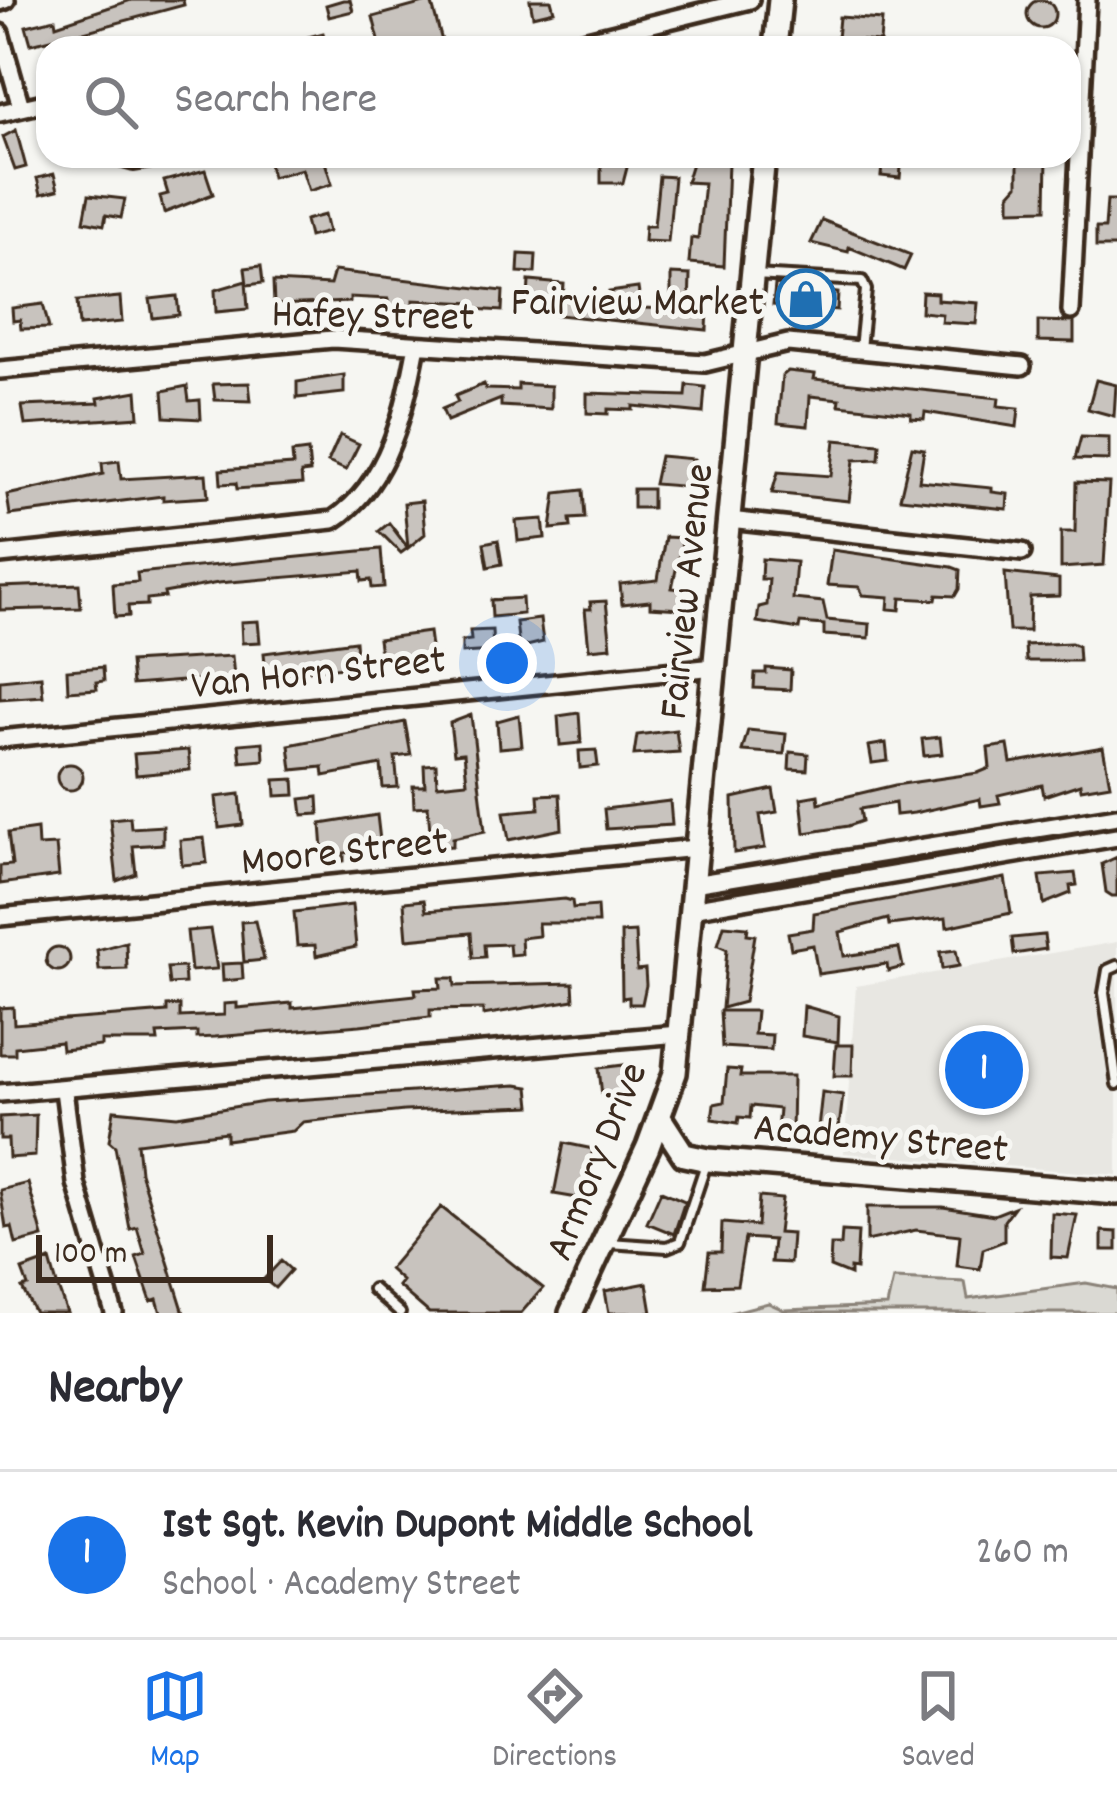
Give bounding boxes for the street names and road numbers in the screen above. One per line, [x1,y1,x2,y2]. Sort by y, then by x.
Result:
street label: Hafey Street [271,287,475,351]
street label: Fairview Avenue [647,461,733,723]
street label: Van Horn Street [188,633,449,719]
street label: Moore Street [238,814,451,896]
street label: Armory Drive [532,1054,666,1271]
street label: Academy Street [751,1101,1010,1183]

